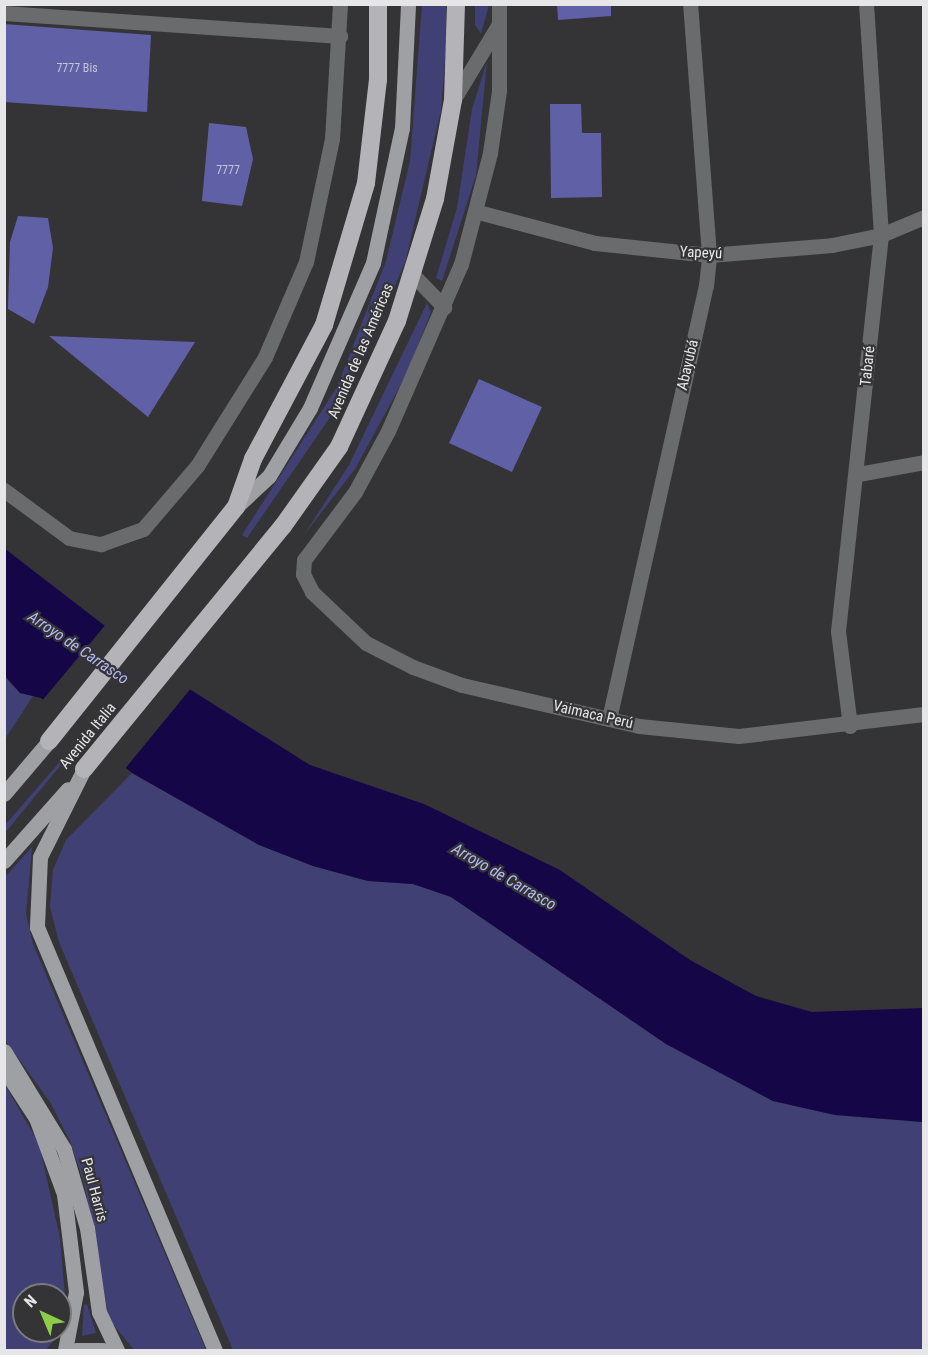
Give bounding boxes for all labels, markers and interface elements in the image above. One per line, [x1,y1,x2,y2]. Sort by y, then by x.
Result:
house number: 7777 Bis [56,62,98,76]
house number: 7777 [216,164,240,178]
street label: Yapeyú [679,243,723,263]
street label: Avenida de las Américas [324,281,398,421]
street label: Abayubá [673,338,703,392]
street label: Tabaré [857,345,879,387]
water label: Arroyo de Carrasco [24,607,132,689]
street label: Vaimaca Perú [551,697,635,733]
street label: Avenida Italia [56,699,120,773]
water label: Arroyo de Carrasco [448,839,560,915]
street label: Paul Harris [77,1156,111,1224]
north arrow [12,1283,72,1343]
text: N [20,1291,41,1311]

